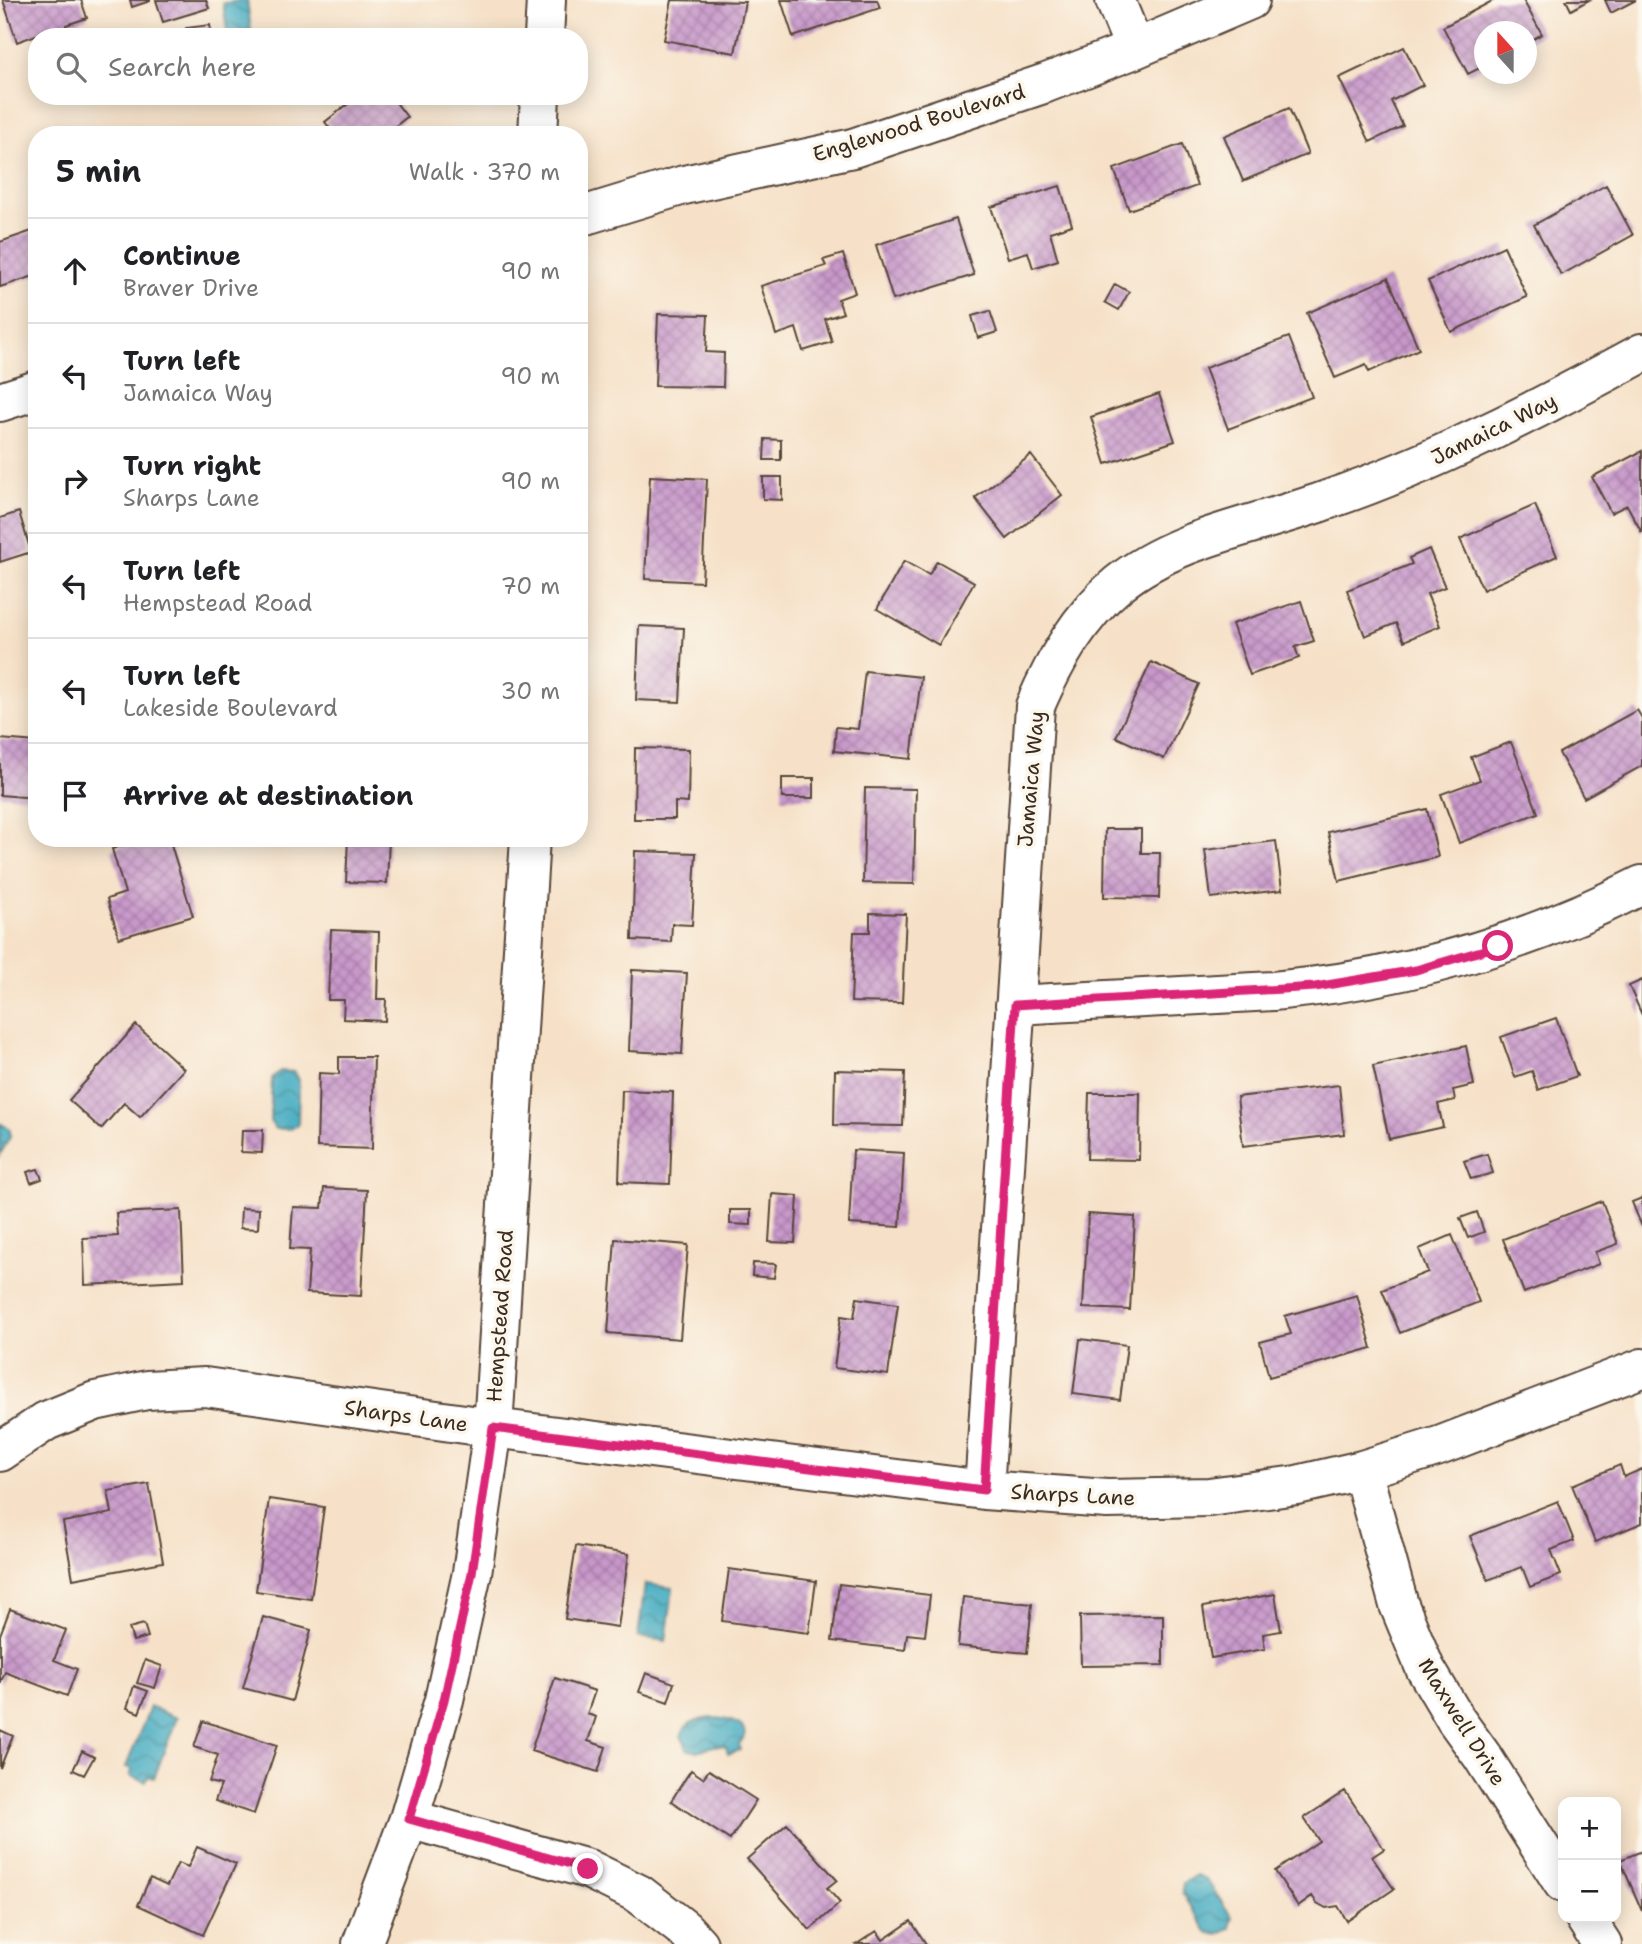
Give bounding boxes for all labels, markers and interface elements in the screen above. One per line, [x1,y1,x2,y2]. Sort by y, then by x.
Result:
north arrow [1474,21,1537,84]
search box [28,28,588,105]
icon: search [52,48,90,86]
text: Search here [108,49,257,84]
street label: Englewood Boulevard [809,77,1029,169]
text: 5 min [56,151,141,192]
text: Walk · 370 m [409,157,560,187]
text: Continue [123,238,241,273]
icon: ahead [56,252,94,290]
text: 90 m [500,256,560,286]
text: Braver Drive [123,273,259,303]
text: Turn left [123,343,240,378]
icon: left [56,357,94,395]
text: 90 m [500,361,560,391]
text: Jamaica Way [123,378,273,408]
street label: Jamaica Way [1426,386,1562,472]
text: Turn right [123,448,261,483]
icon: right [56,462,94,500]
text: 90 m [500,466,560,496]
text: Sharps Lane [123,483,260,513]
text: Turn left [123,553,240,588]
icon: left [56,567,94,605]
text: 70 m [501,571,560,601]
text: Hempstead Road [123,588,312,618]
text: Turn left [123,658,240,693]
icon: left [56,672,94,710]
text: 30 m [501,676,560,706]
text: Lakeside Boulevard [123,693,338,723]
street label: Jamaica Way [1011,710,1051,848]
icon: arrive [56,777,94,815]
text: Arrive at destination [123,778,413,813]
route start [1482,930,1513,961]
street label: Hempstead Road [480,1229,520,1403]
street label: Sharps Lane [342,1393,470,1439]
street label: Sharps Lane [1010,1478,1136,1512]
street label: Maxwell Drive [1412,1653,1512,1791]
map controls [1558,1797,1621,1923]
button: + [1558,1797,1621,1860]
route end [572,1853,603,1884]
button: − [1558,1860,1621,1923]

